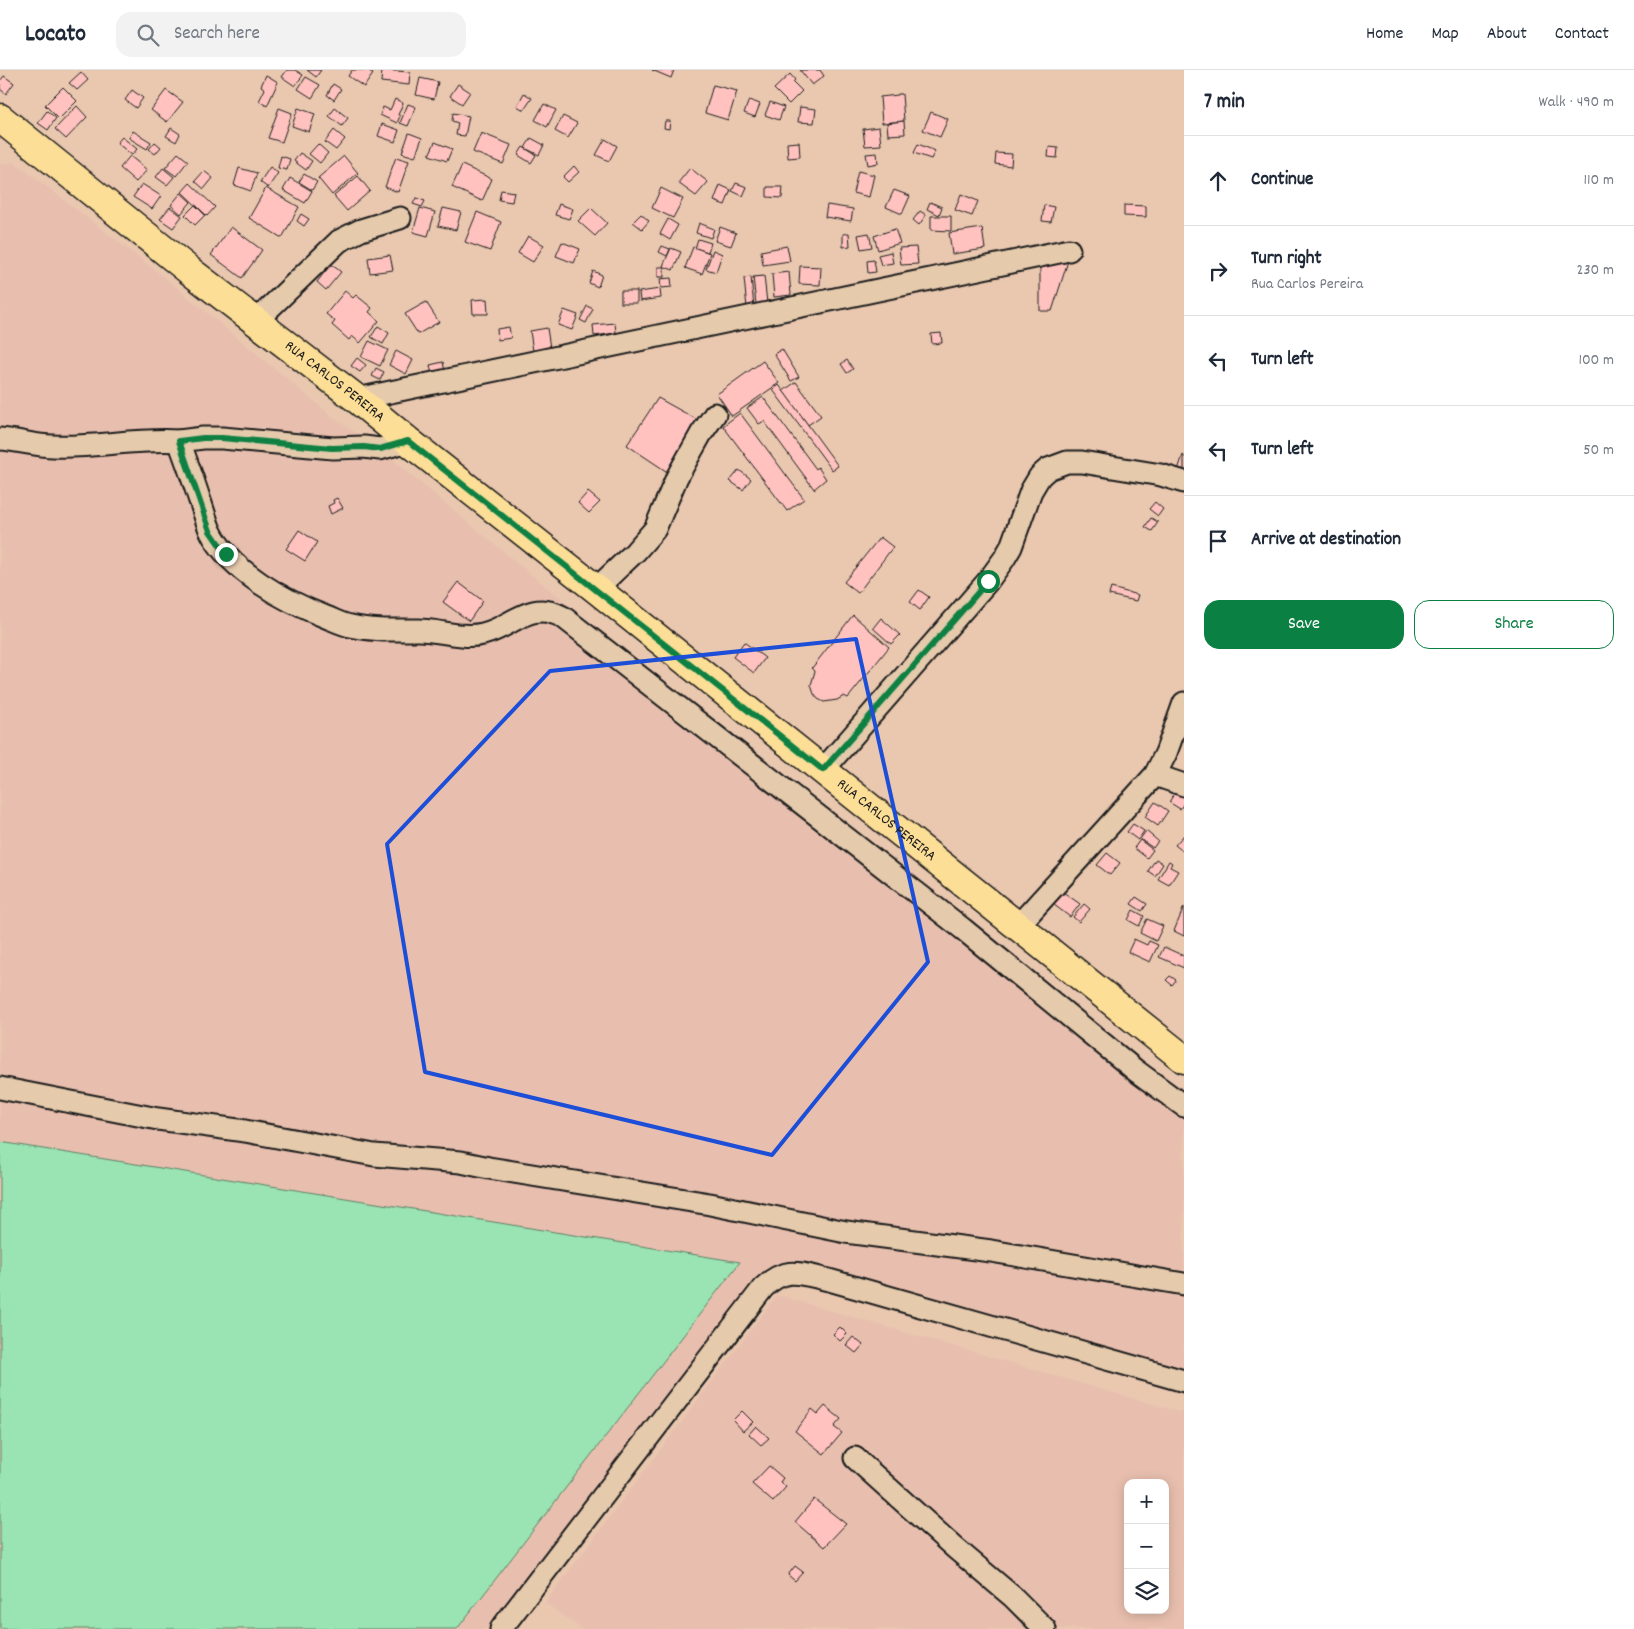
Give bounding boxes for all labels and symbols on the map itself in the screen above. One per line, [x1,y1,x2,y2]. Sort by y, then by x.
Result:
street label: RUA CARLOS PEREIRA [279,336,389,428]
route end [215,543,238,566]
route start [977,570,1000,593]
street label: RUA CARLOS PEREIRA [832,774,941,867]

